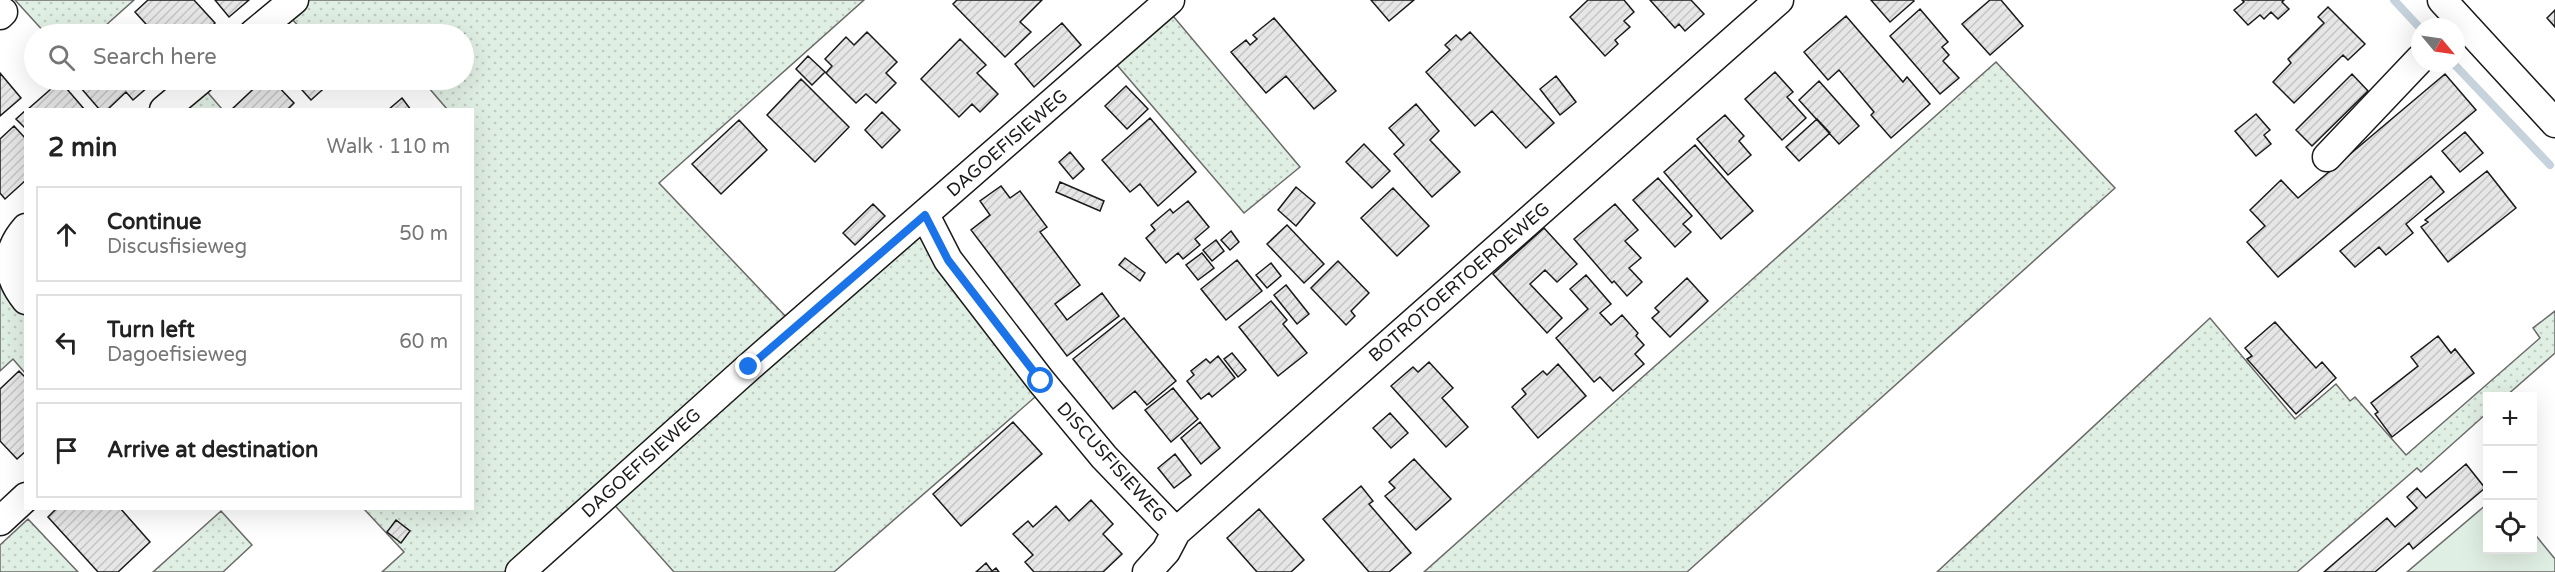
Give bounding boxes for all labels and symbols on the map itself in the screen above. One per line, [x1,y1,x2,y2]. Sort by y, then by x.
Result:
north arrow [2411,18,2465,72]
street label: DAGOEFISIEWEG [942,84,1072,202]
street label: BOTROTOERTOEROEWEG [1364,197,1554,367]
route end [735,353,761,379]
route start [1027,367,1053,393]
street label: DISCUSFISIEWEG [1052,397,1172,527]
street label: DAGOEFISIEWEG [577,404,705,522]

